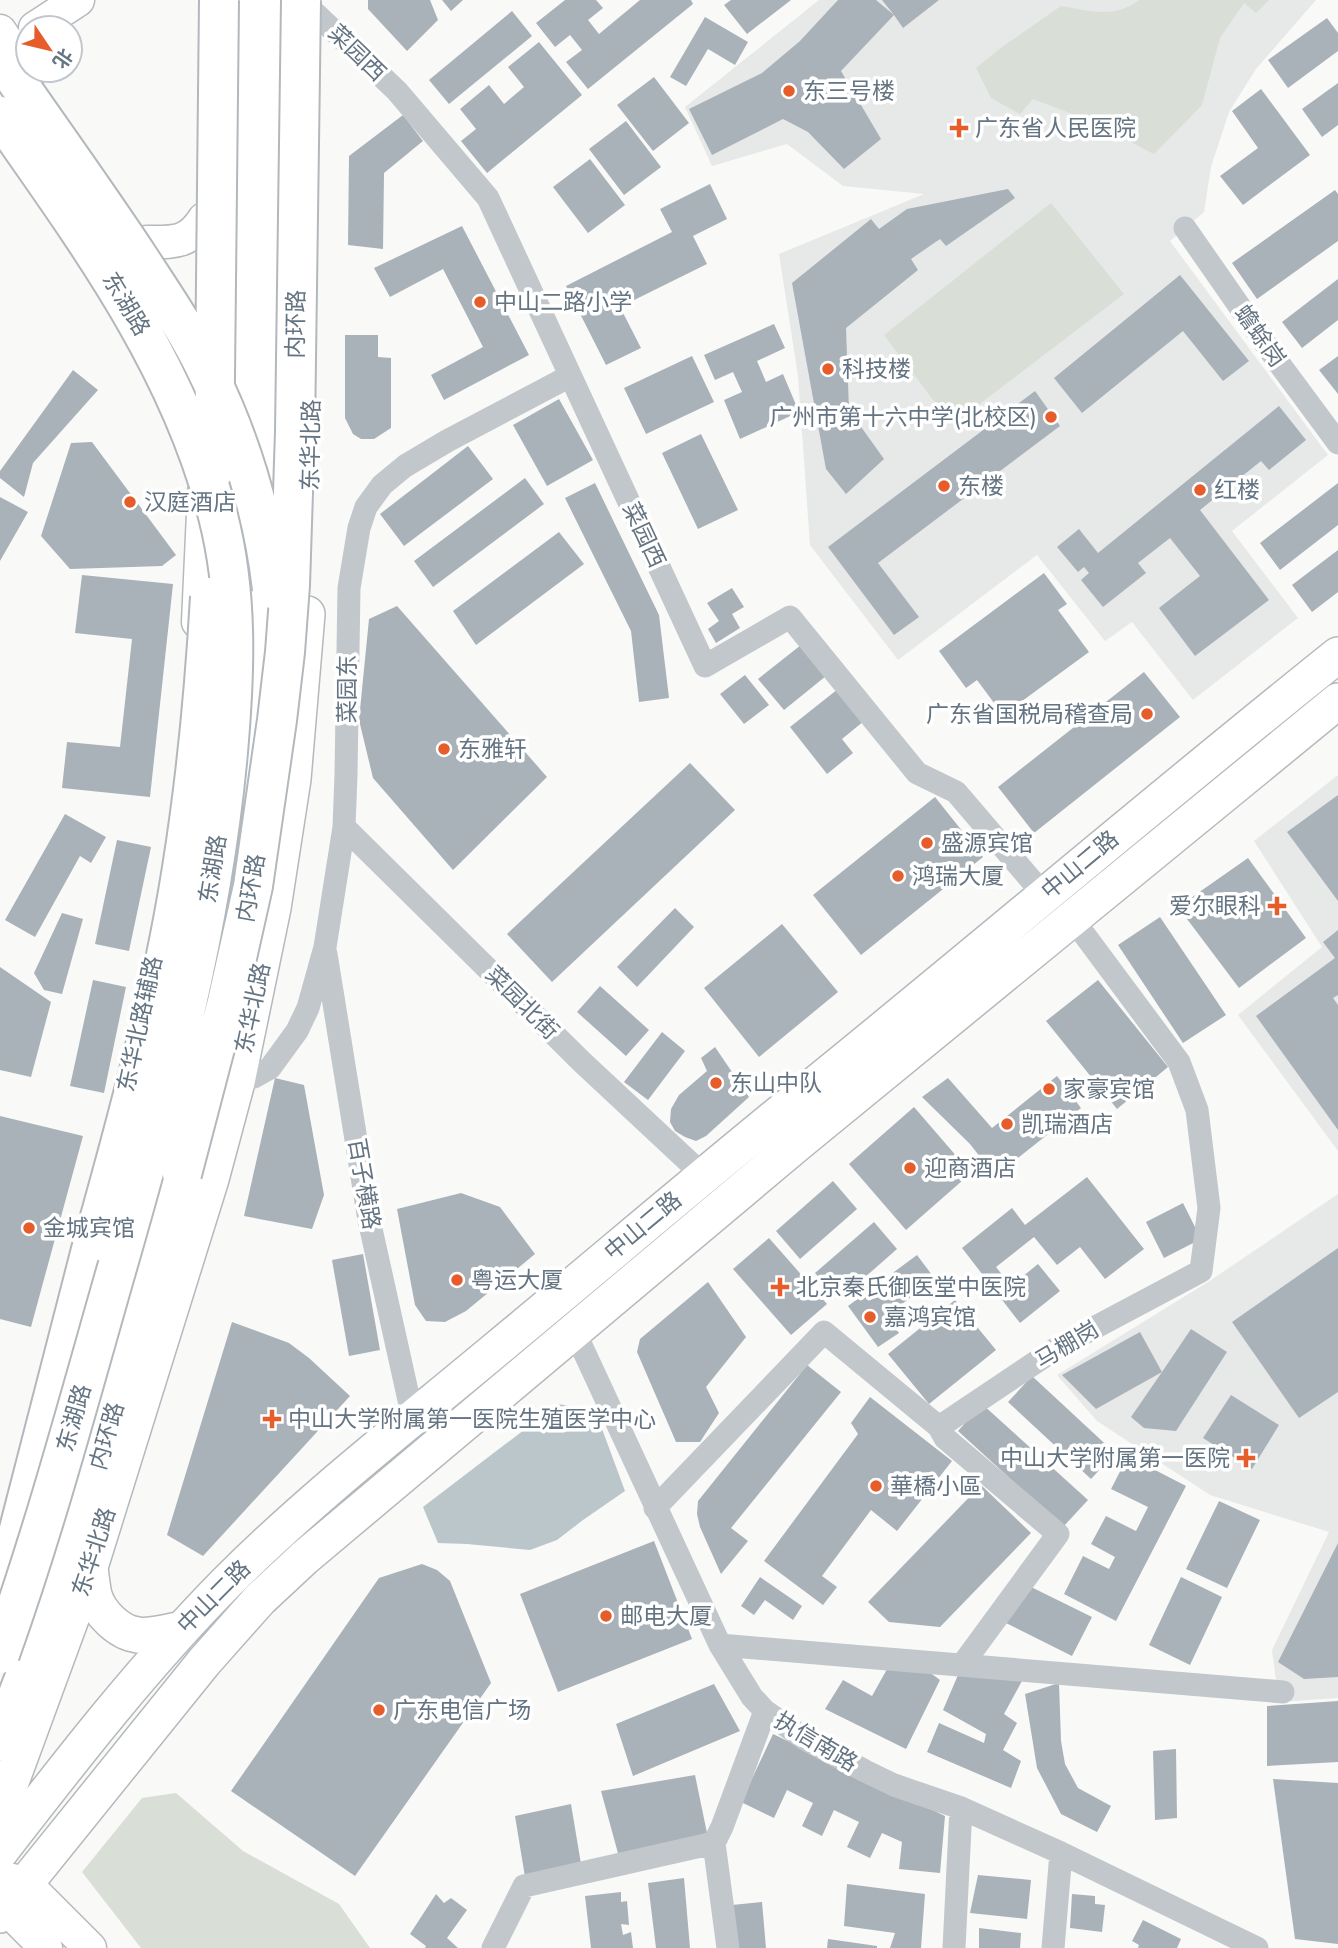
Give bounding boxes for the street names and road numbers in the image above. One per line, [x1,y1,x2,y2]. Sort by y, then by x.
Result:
street label: 菜园西 [321,18,393,88]
street label: 东湖路 [95,266,157,342]
street label: 内环路 [280,289,312,359]
street label: 蟾蜍岗 [1228,299,1292,373]
street label: 东华北路 [295,399,327,491]
street label: 菜园西 [615,497,673,573]
street label: 菜园东 [332,655,363,724]
street label: 中山二路 [1035,824,1125,906]
street label: 东湖路 [192,833,234,905]
street label: 内环路 [230,851,272,925]
street label: 东华北路辅路 [110,953,170,1095]
street label: 东华北路 [228,960,278,1056]
street label: 菜园北街 [479,960,565,1046]
street label: 百子横路 [341,1136,387,1232]
street label: 中山二路 [598,1185,688,1267]
street label: 马棚岗 [1029,1314,1105,1376]
street label: 东湖路 [50,1381,98,1455]
street label: 内环路 [83,1399,131,1473]
street label: 东华北路 [65,1503,123,1601]
street label: 中山二路 [171,1554,257,1640]
street label: 执信南路 [769,1705,863,1779]

